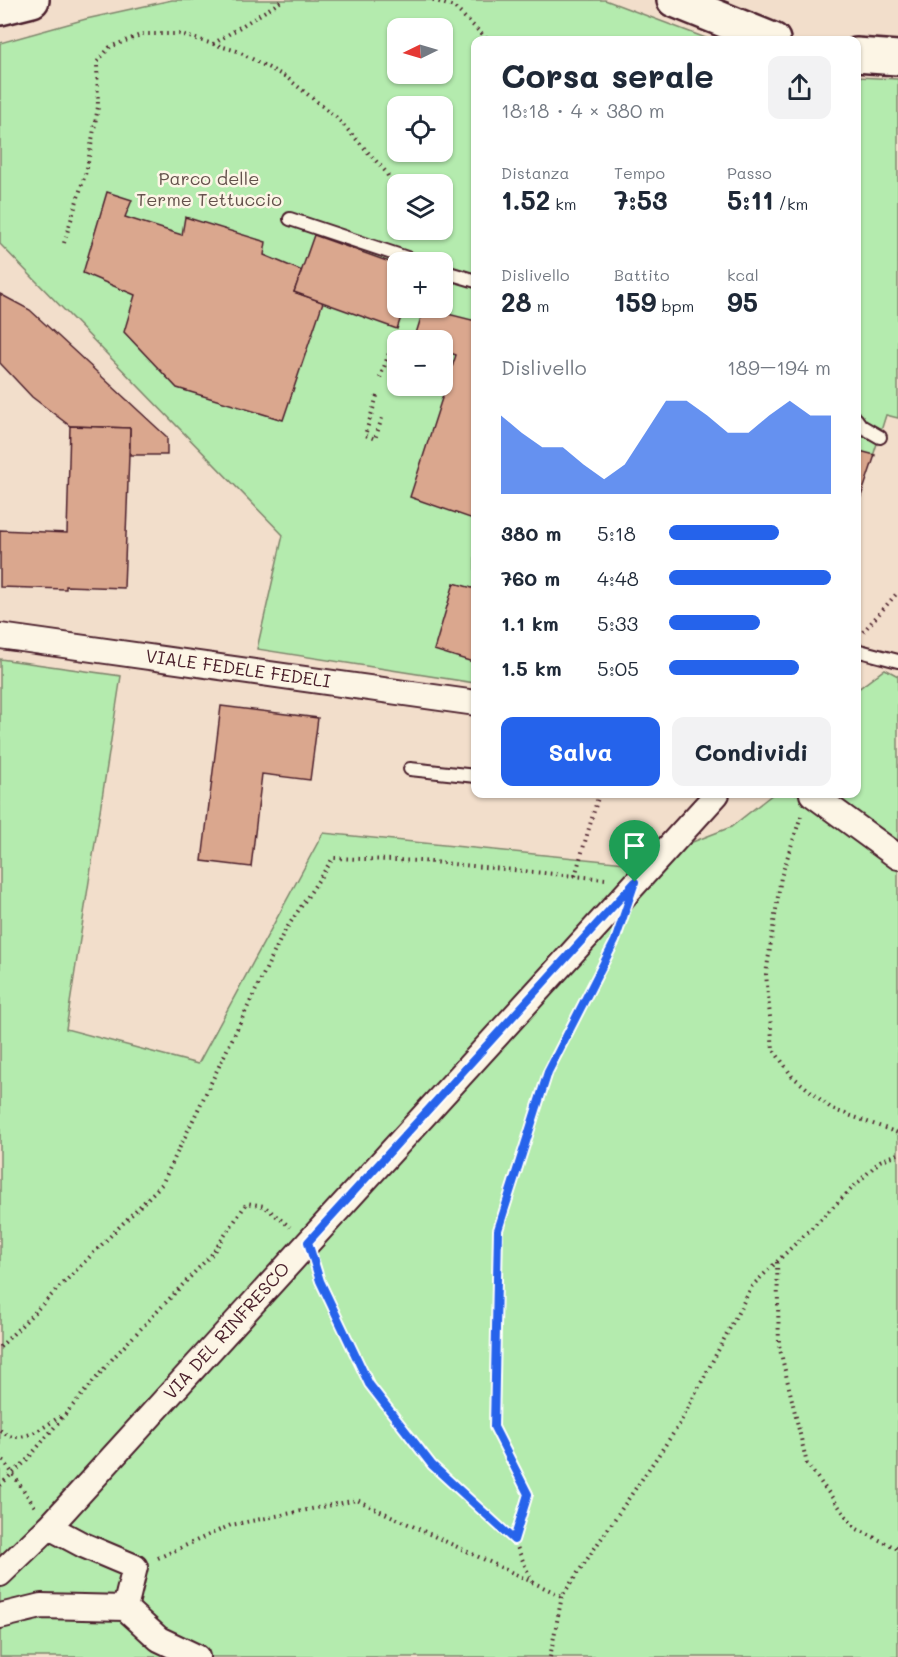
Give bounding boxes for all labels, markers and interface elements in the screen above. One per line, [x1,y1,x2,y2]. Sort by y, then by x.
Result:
north arrow [387,18,453,84]
map controls [387,18,453,396]
text: Corsa serale [501,53,714,96]
button: share [768,56,831,119]
button: locate [387,96,453,162]
text: 18:18 · 4 × 380 m [501,97,665,123]
text: Distanza [501,162,569,183]
text: Tempo [614,162,665,183]
text: Passo [727,162,772,183]
park label: Parco delle Terme Tettuccio [136,166,282,211]
button: layers [387,174,453,240]
text: 1.52 [501,183,550,217]
text: 7:53 [614,183,668,217]
text: 5:11 [727,183,773,217]
text: km [550,193,577,214]
text: /km [773,193,808,214]
button: + [387,252,453,318]
text: Dislivello [501,264,569,285]
text: Battito [614,264,669,285]
text: kcal [727,264,759,285]
text: 28 [501,285,532,319]
text: 159 [614,285,656,319]
text: 95 [727,285,758,319]
text: m [532,295,550,316]
text: bpm [656,295,694,316]
button: − [387,330,453,396]
text: Dislivello [501,354,587,380]
text: 189–194 m [727,354,831,380]
text: 380 m [501,520,561,546]
text: 5:18 [597,520,636,546]
text: 760 m [501,565,560,591]
text: 4:48 [597,565,639,591]
text: 1.1 km [501,610,559,636]
text: 5:33 [597,610,638,636]
street label: VIALE FEDELE FEDELI [144,643,332,693]
text: 1.5 km [501,655,562,681]
text: 5:05 [597,655,639,681]
button: Salva [501,717,660,786]
button: Condividi [672,717,831,786]
pin [609,820,660,882]
icon: arrive [618,829,651,862]
street label: VIA DEL RINFRESCO [158,1256,295,1404]

